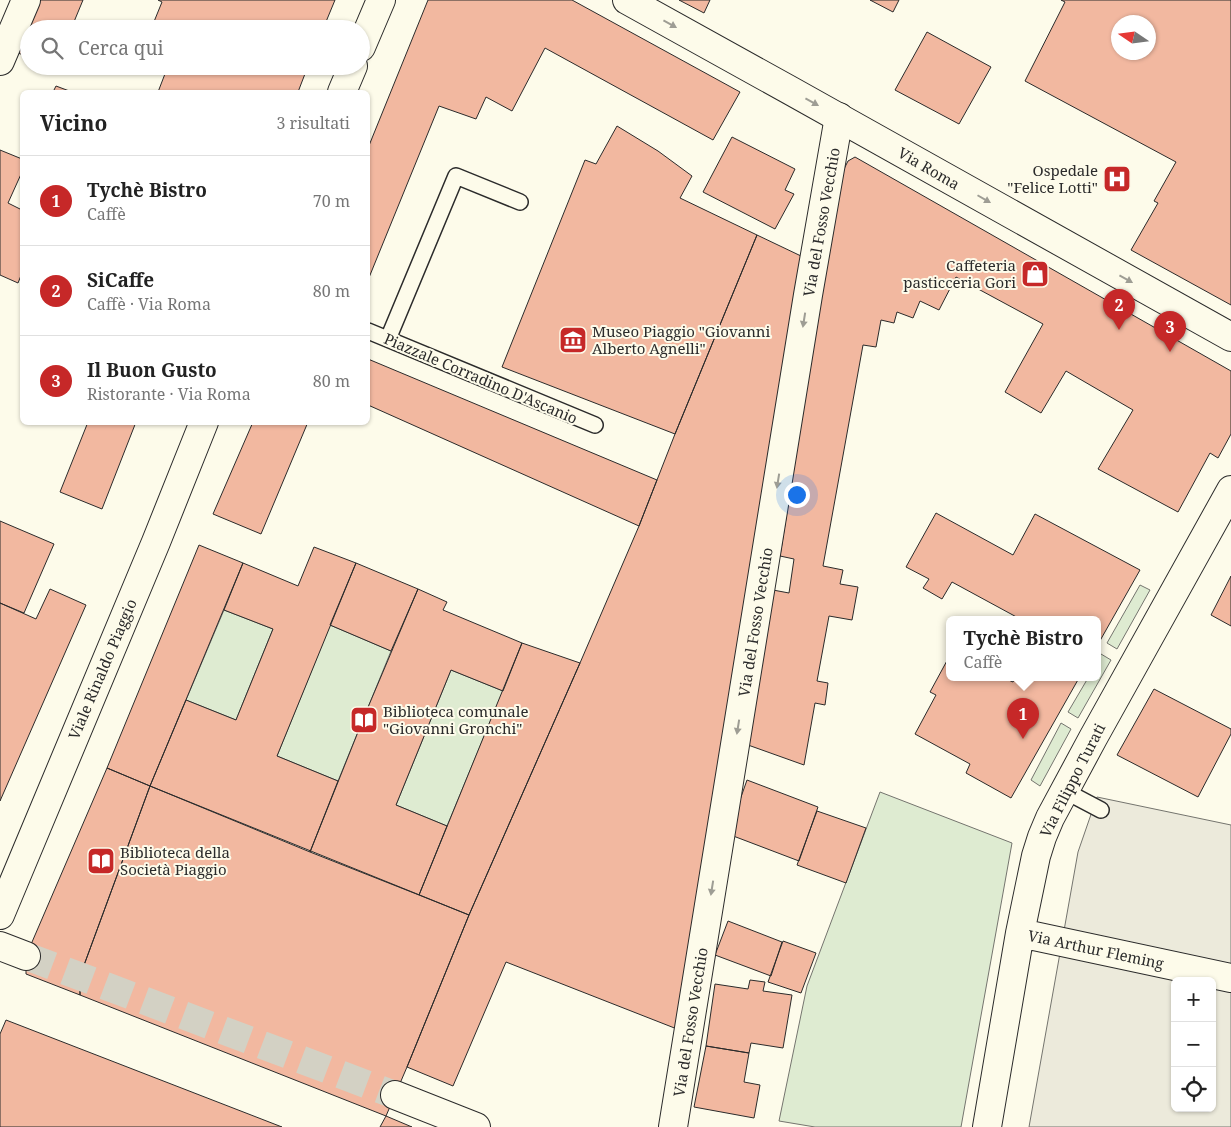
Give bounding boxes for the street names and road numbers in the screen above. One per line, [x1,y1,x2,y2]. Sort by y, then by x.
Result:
street label: Via Roma [894,142,964,194]
street label: Via del Fosso Vecchio [798,146,844,298]
street label: Piazzale Corradino D'Ascanio [381,328,581,428]
street label: Via del Fosso Vecchio [733,546,777,698]
street label: Viale Rinaldo Piaggio [63,596,141,742]
street label: Via Filippo Turati [1035,719,1109,840]
street label: Via Arthur Fleming [1026,925,1166,973]
street label: Via del Fosso Vecchio [668,946,712,1098]

